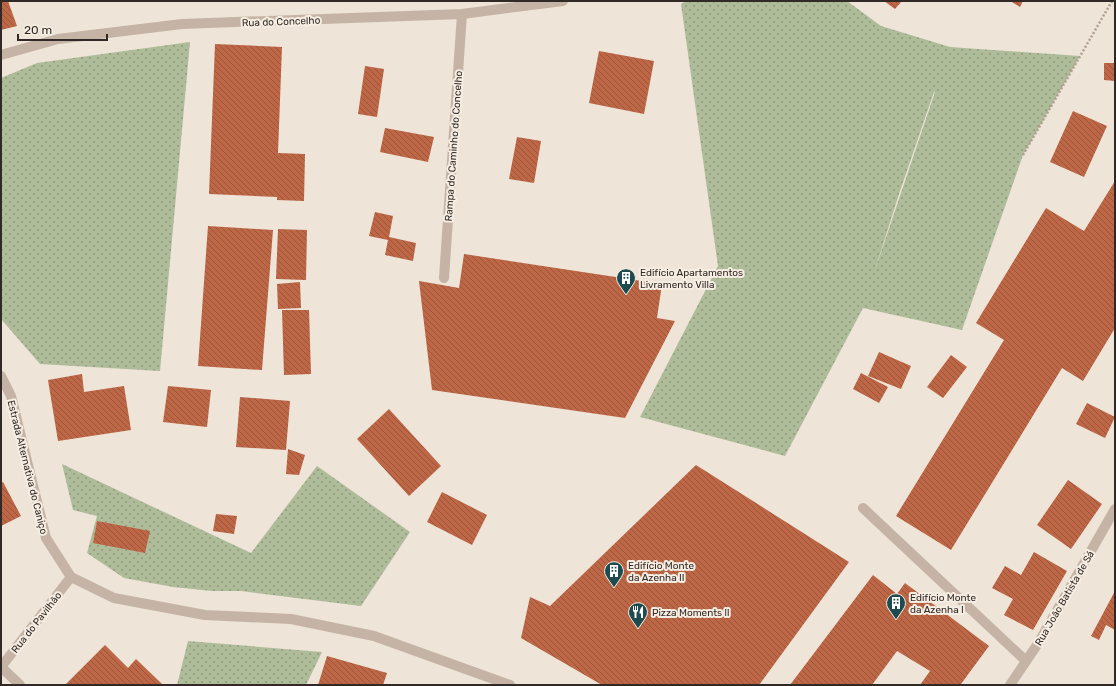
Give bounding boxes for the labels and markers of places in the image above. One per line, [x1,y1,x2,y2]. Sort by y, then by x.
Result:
building icon: Edifício Apartamentos Livramento Villa [615,267,637,295]
place label: Edifício Apartamentos Livramento Villa [640,267,743,291]
building icon: Edifício Monte da Azenha II [603,560,625,588]
place label: Edifício Monte da Azenha II [628,560,694,584]
building icon: Edifício Monte da Azenha I [885,592,907,620]
place label: Edifício Monte da Azenha I [910,592,976,616]
restaurant icon: Pizza Moments ll [627,601,649,629]
place label: Pizza Moments ll [652,607,729,619]

